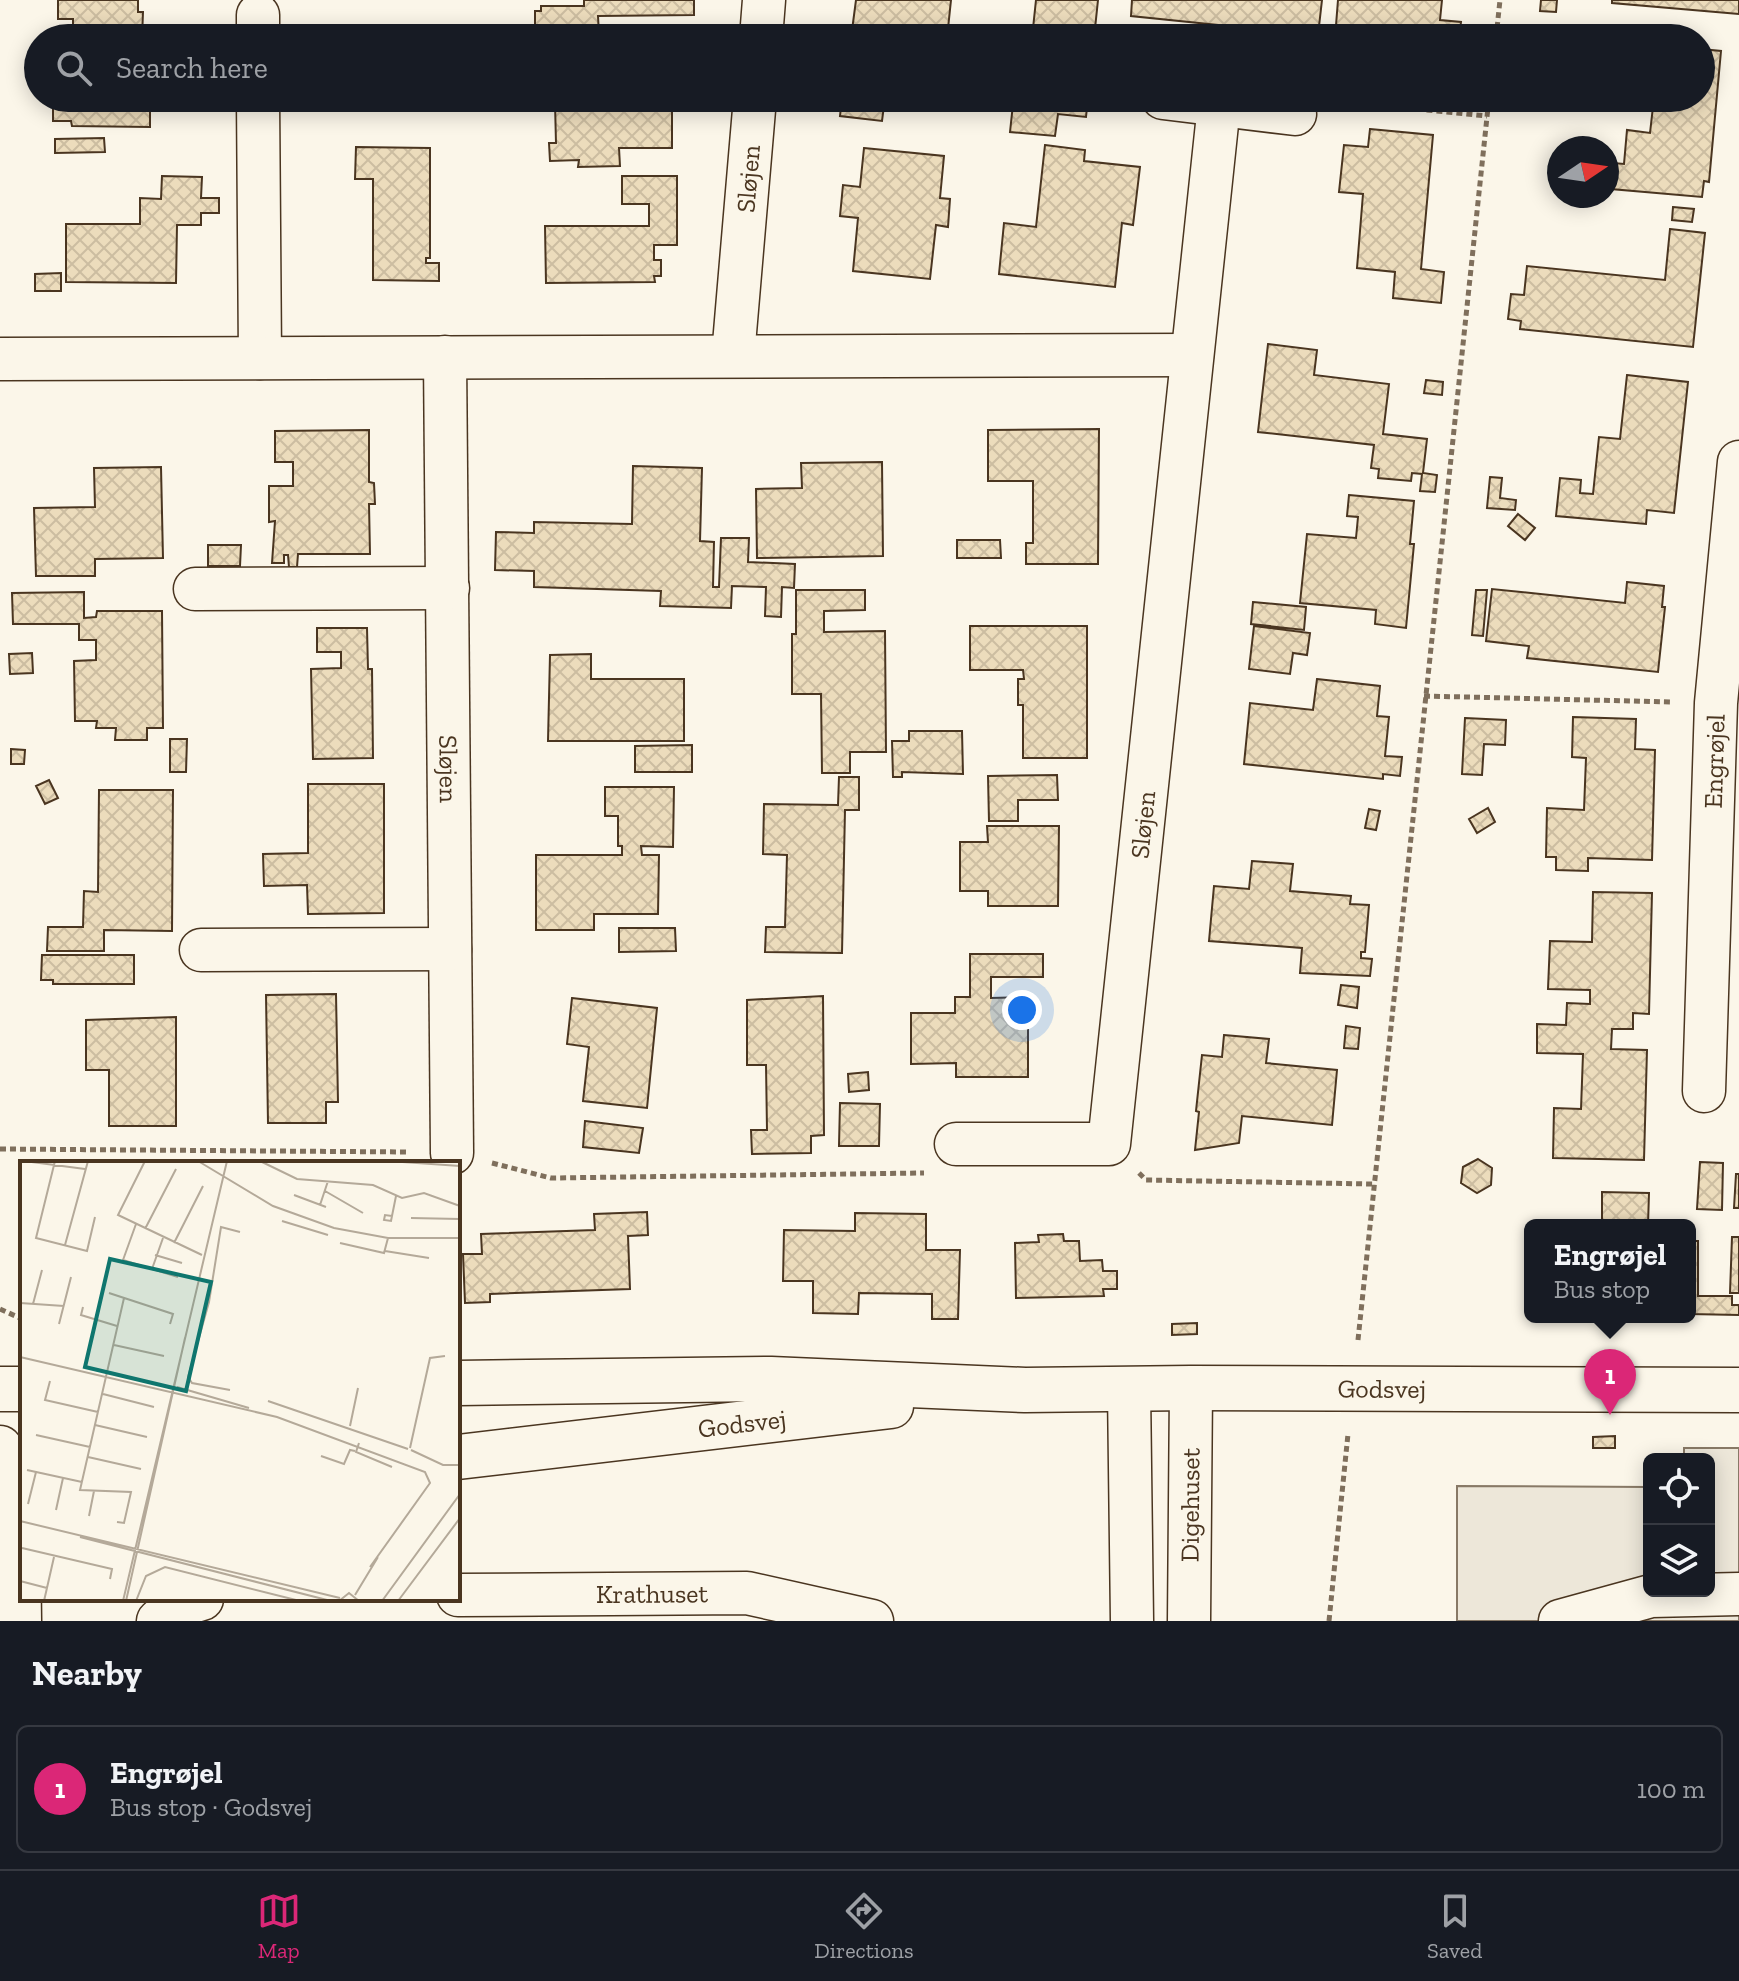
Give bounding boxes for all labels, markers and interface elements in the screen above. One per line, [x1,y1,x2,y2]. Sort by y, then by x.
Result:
search box [24,24,1715,112]
icon: search [52,46,96,90]
text: Search here [116,50,268,86]
north arrow [1547,136,1619,208]
street label: Sløjen [729,143,767,214]
street label: Engrøjel [1697,713,1732,809]
street label: Sløjen [432,735,465,803]
street label: Sløjen [1123,789,1162,860]
your location [1002,990,1042,1030]
inset map [20,1161,460,1601]
popup [1524,1219,1696,1323]
text: Engrøjel [1554,1237,1666,1273]
text: Bus stop [1554,1273,1650,1305]
pin: 1 [1584,1349,1636,1415]
street label: Godsvej [1337,1373,1426,1405]
street label: Godsvej [696,1402,788,1445]
street label: Digehuset [1174,1447,1206,1562]
map controls [1643,1453,1715,1597]
button: locate [1643,1453,1715,1525]
button: layers [1643,1525,1715,1597]
street label: Krathuset [596,1577,709,1610]
text: Nearby [32,1653,142,1694]
text: Engrøjel [110,1755,223,1791]
text: 1 [55,1773,65,1805]
text: 100 m [1637,1773,1705,1805]
text: Bus stop · Godsvej [110,1791,312,1823]
tab: Map [257,1889,301,1964]
tab: Directions [814,1889,914,1964]
tab: Saved [1427,1889,1482,1964]

